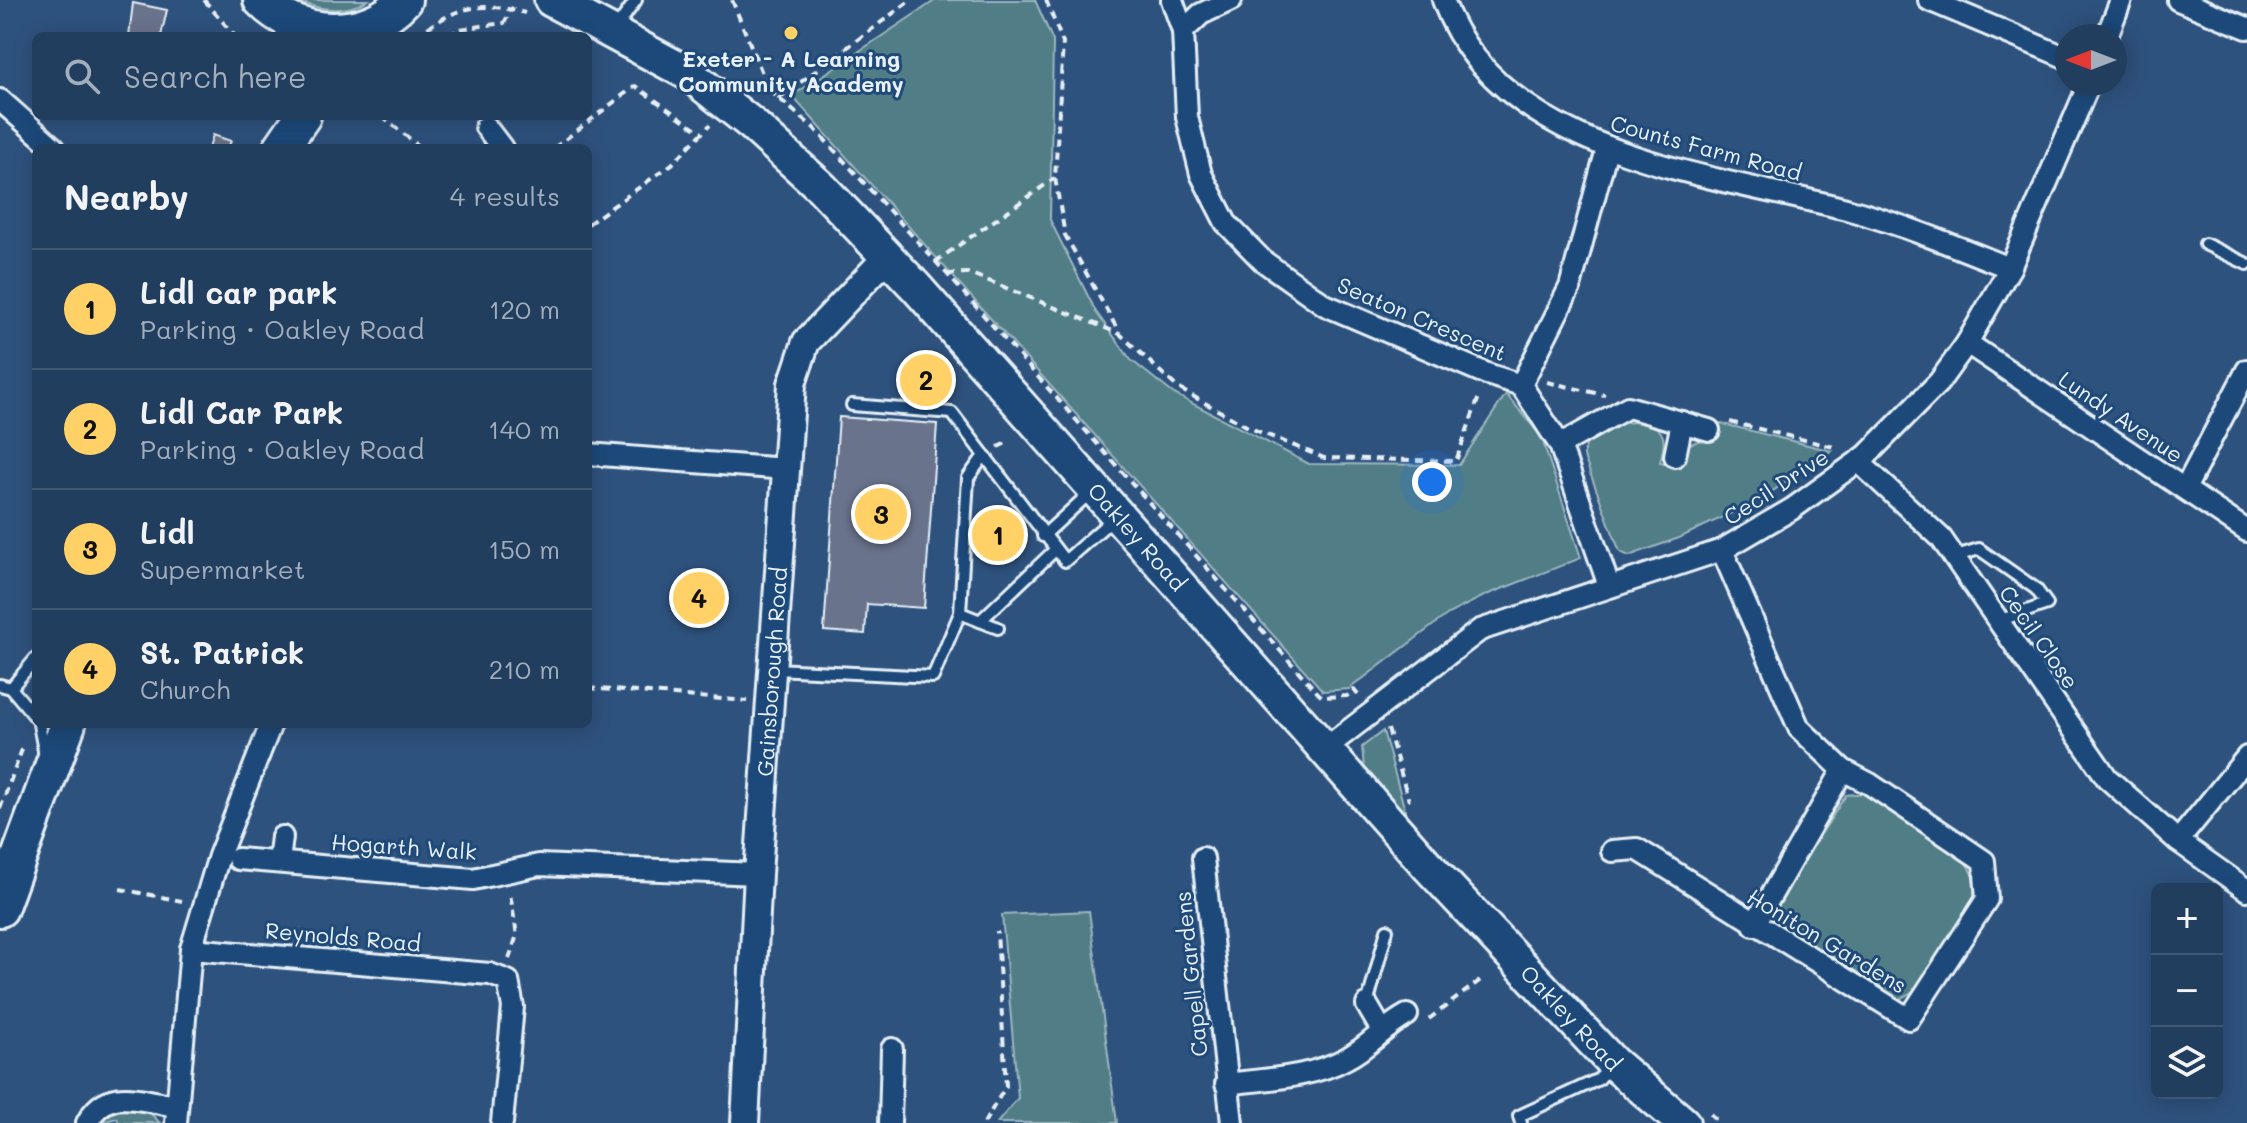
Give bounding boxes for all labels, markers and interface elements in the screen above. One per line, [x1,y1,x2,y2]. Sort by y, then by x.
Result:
marker: Exeter - A Learning Community Academy [782,24,800,42]
north arrow [2055,24,2127,96]
search box [32,32,592,120]
place label: Exeter - A Learning Community Academy [678,44,904,98]
icon: search [60,54,104,98]
text: Search here [124,56,307,96]
street label: Counts Farm Road [1607,108,1805,187]
text: Nearby [64,174,189,219]
text: 4 results [450,179,560,213]
street label: Seaton Crescent [1333,270,1511,367]
text: Lidl car park [140,272,337,312]
text: 1 [84,292,96,326]
text: 120 m [489,292,560,326]
text: Parking · Oakley Road [140,312,424,346]
pin: 2 [900,350,952,410]
street label: Lundy Avenue [2053,364,2189,469]
text: Lidl Car Park [140,392,343,432]
text: 2 [83,412,97,446]
text: 140 m [488,412,560,446]
text: Parking · Oakley Road [140,432,424,466]
street label: Cecil Drive [1718,442,1834,531]
your location [1412,462,1452,502]
street label: Oakley Road [1082,476,1193,597]
pin: 3 [855,484,907,544]
pin: 1 [972,505,1024,565]
text: Lidl [140,512,195,552]
text: 3 [82,532,98,566]
text: 150 m [488,532,560,566]
text: Supermarket [140,552,305,586]
street label: Gainsborough Road [750,566,793,778]
pin: 4 [673,568,725,628]
street label: Cecil Close [1993,579,2086,694]
text: St. Patrick [140,632,304,672]
text: 4 [82,652,98,686]
text: 210 m [489,652,560,686]
text: Church [140,672,230,706]
street label: Hogarth Walk [330,827,478,866]
street label: Honiton Gardens [1742,882,1912,1000]
map controls [2151,883,2223,1099]
button: + [2151,883,2223,955]
street label: Capell Gardens [1167,890,1214,1058]
street label: Reynolds Road [264,915,422,958]
button: − [2151,955,2223,1027]
street label: Oakley Road [1514,959,1628,1077]
button: layers [2151,1027,2223,1099]

